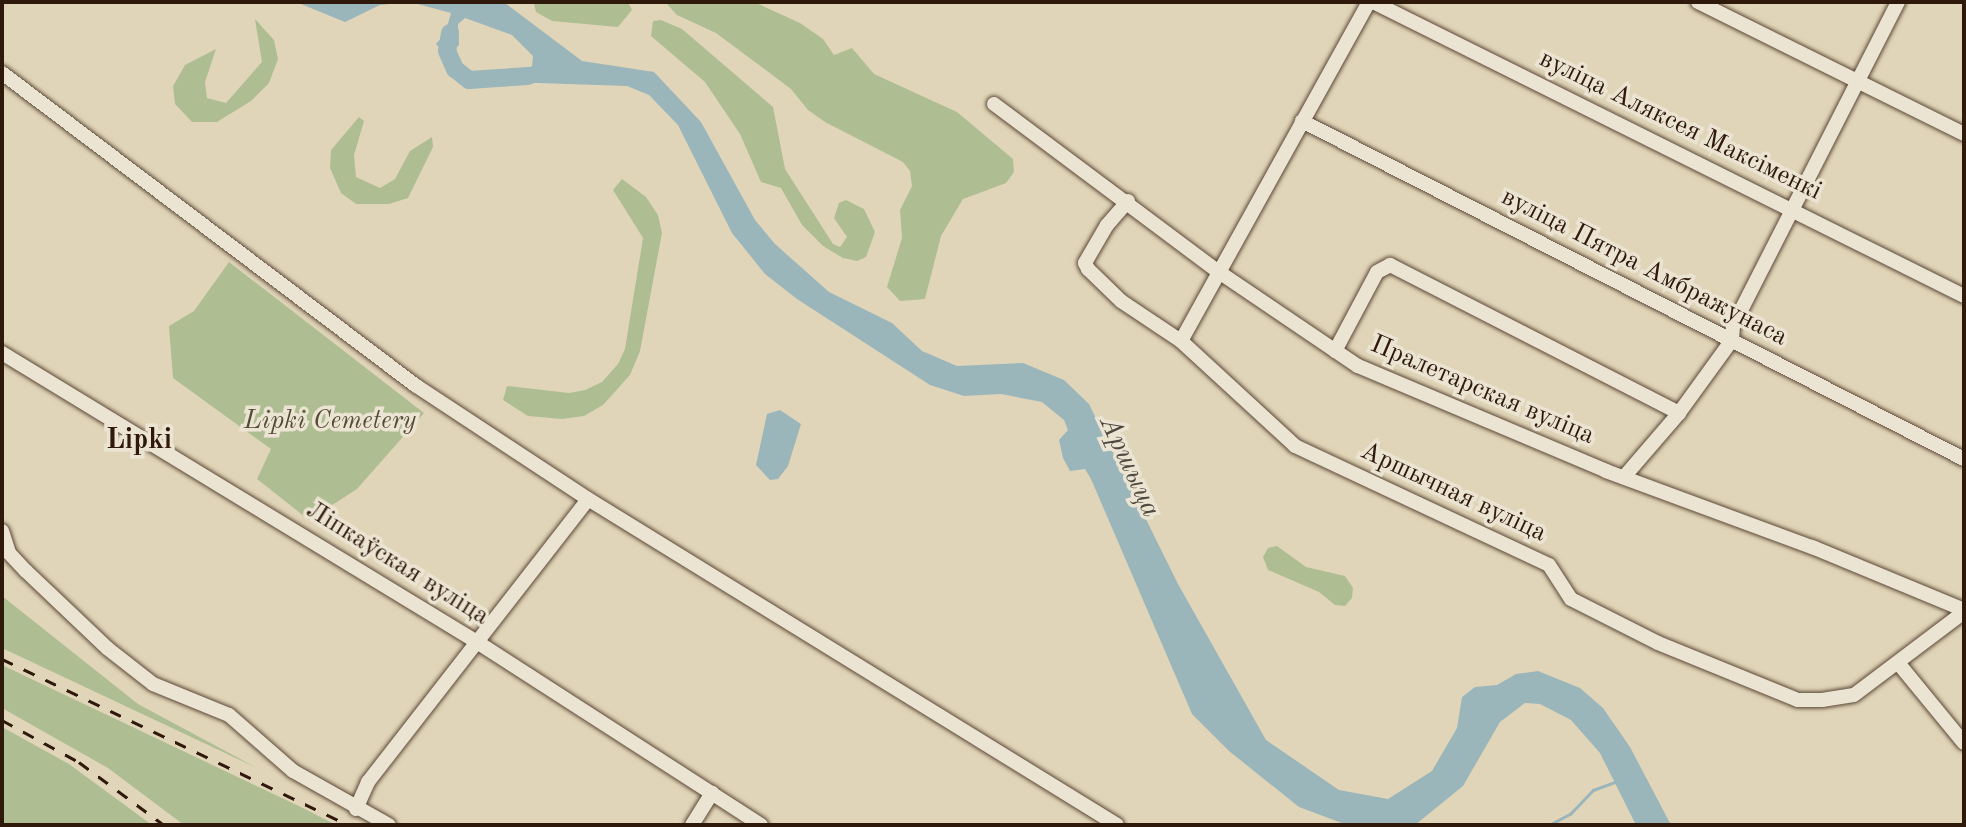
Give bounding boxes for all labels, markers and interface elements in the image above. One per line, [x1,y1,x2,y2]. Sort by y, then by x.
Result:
street label: вуліца Аляксея Максіменкі [1534,44,1826,208]
street label: вуліца Пятра Амбражунаса [1496,182,1792,354]
street label: Пралетарская вуліца [1365,330,1599,452]
park label: Lipki Cemetery [244,406,416,438]
water label: Аршыца [1091,411,1167,523]
district label: Lipki [106,424,172,458]
street label: Аршычная вуліца [1355,436,1551,550]
street label: Ліпкаўская вуліца [300,495,494,633]

